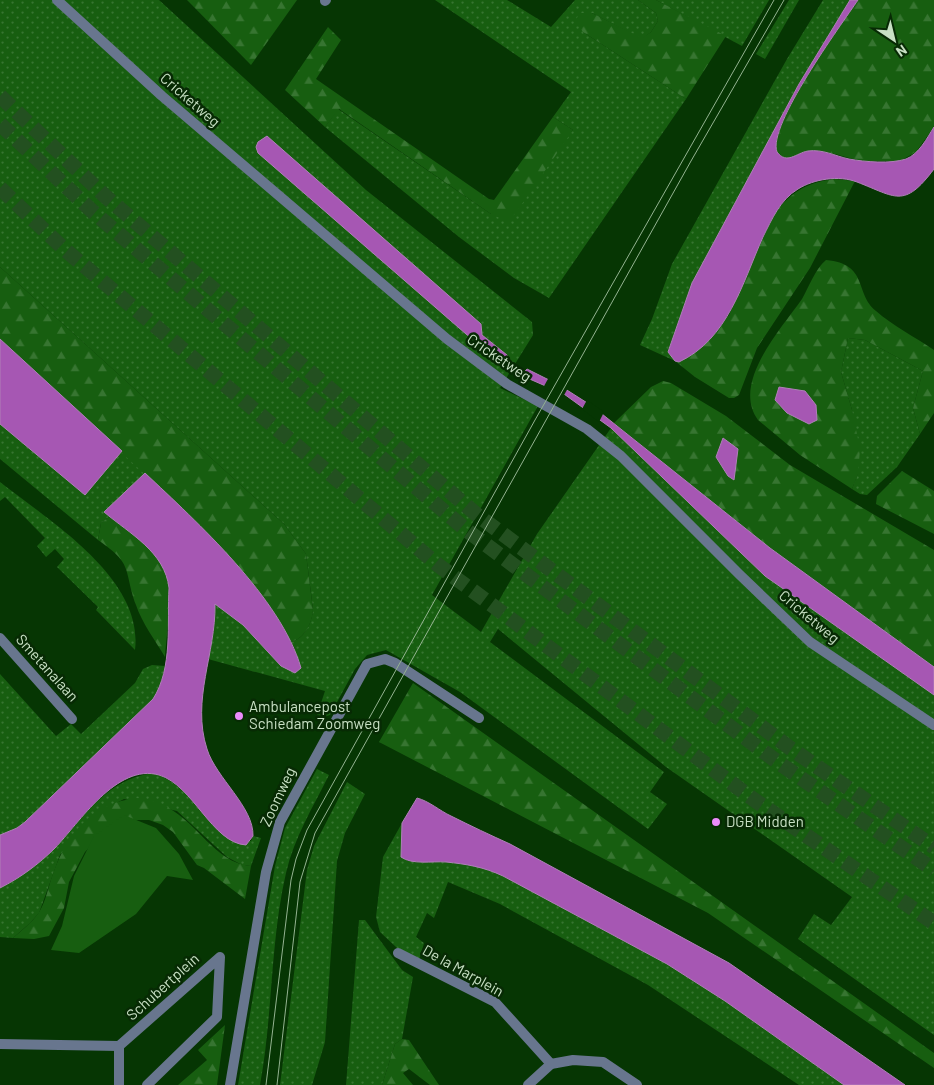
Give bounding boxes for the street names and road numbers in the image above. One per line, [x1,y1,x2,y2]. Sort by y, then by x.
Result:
street label: Cricketweg [157,68,224,130]
street label: Cricketweg [464,329,535,385]
street label: Cricketweg [776,586,844,647]
street label: Smetanalaan [13,630,83,705]
street label: Zoomweg [256,764,299,829]
street label: De la Marplein [420,940,507,1000]
street label: Schubertplein [122,949,202,1024]

